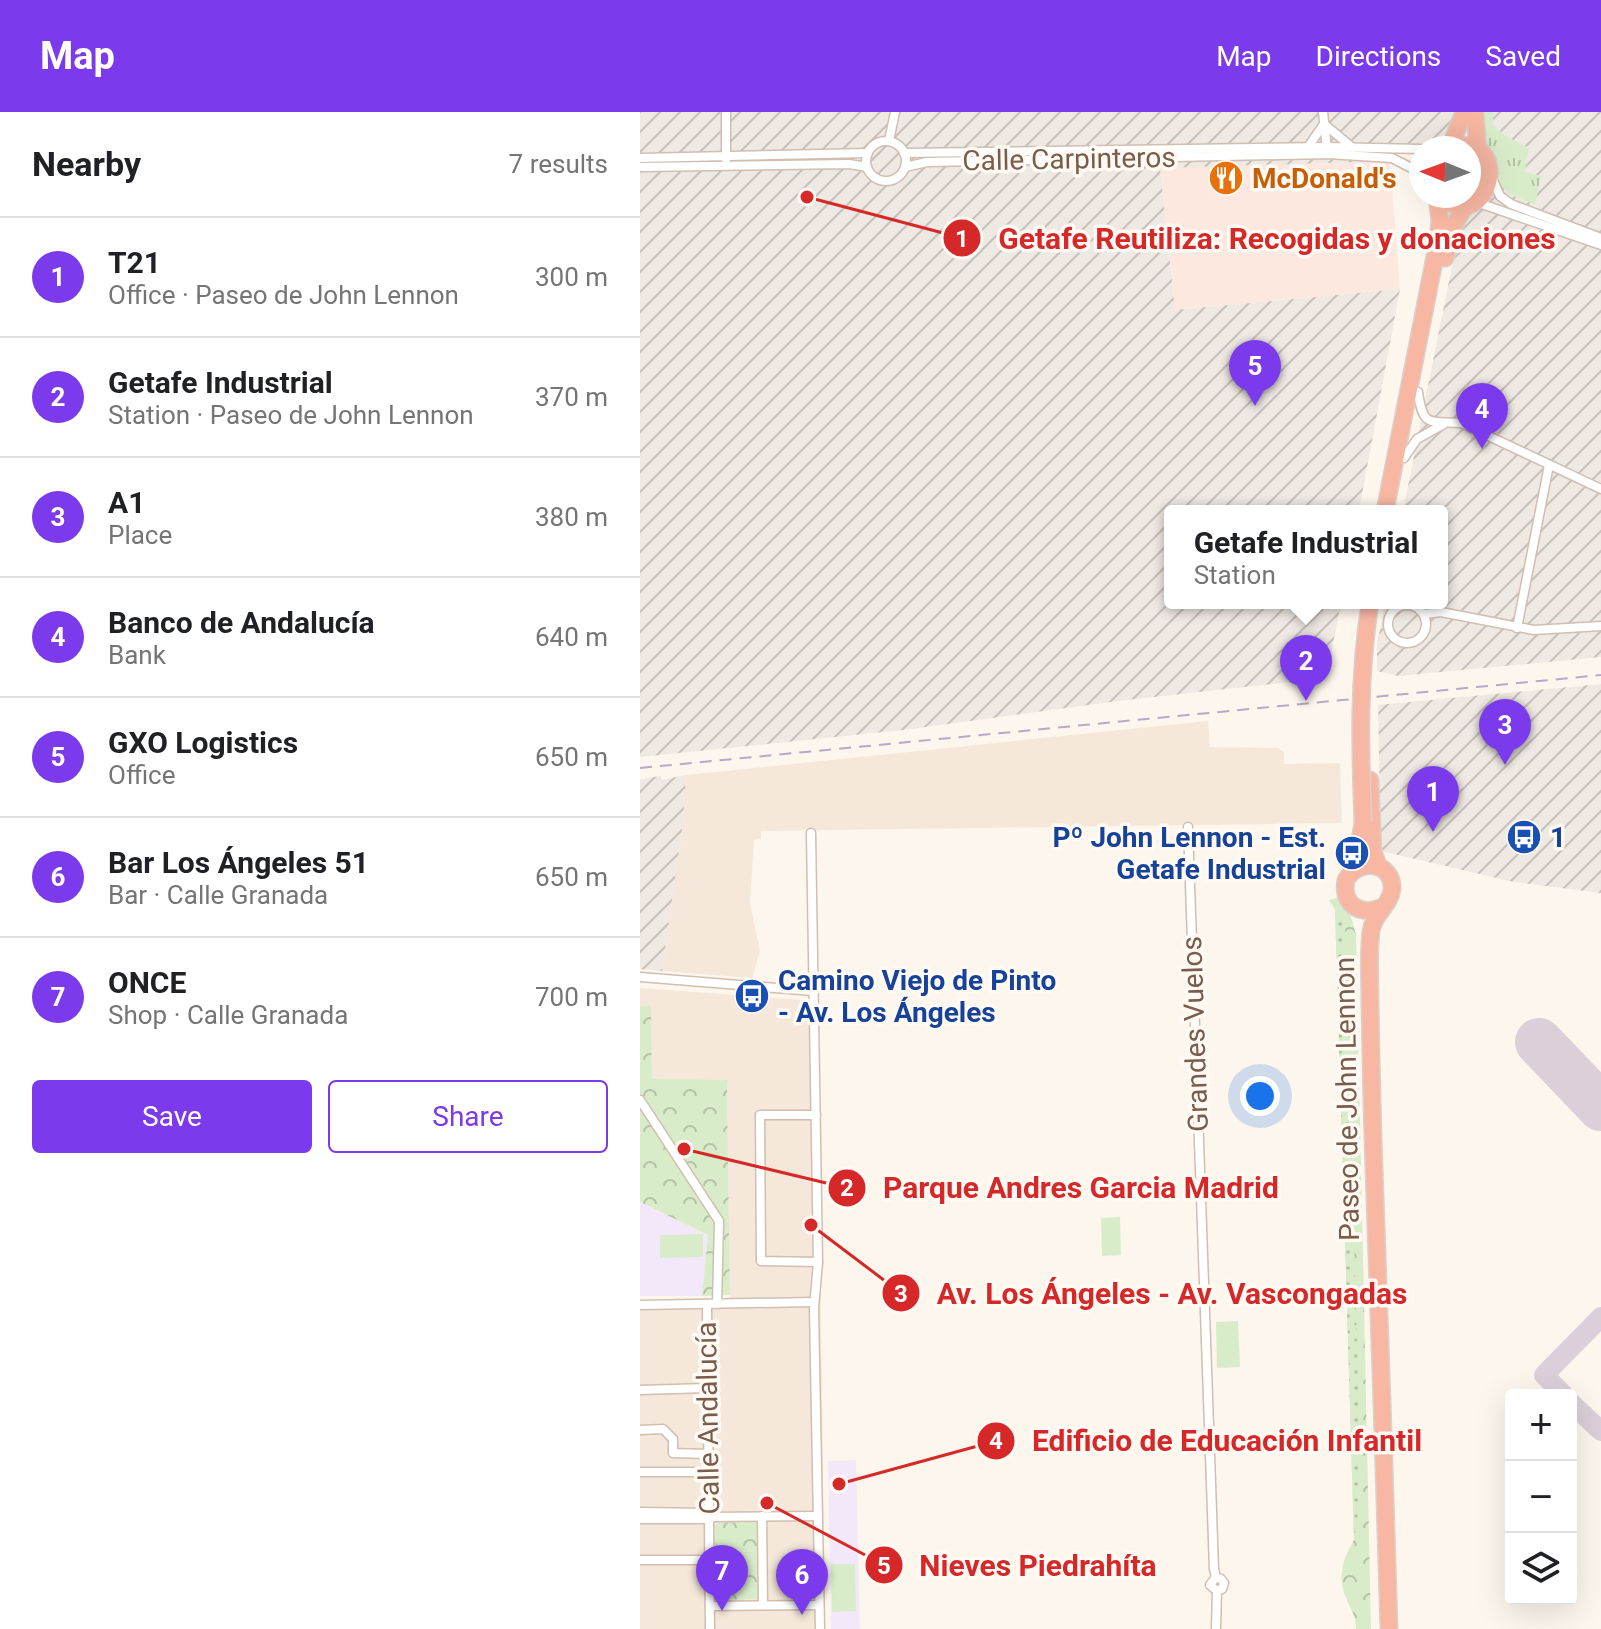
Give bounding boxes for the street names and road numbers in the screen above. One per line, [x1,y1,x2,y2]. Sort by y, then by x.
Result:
street label: Calle Carpinteros [962,141,1176,177]
street label: Grandes Vuelos [1175,936,1215,1132]
street label: Paseo de John Lennon [1328,957,1366,1241]
street label: Calle Andalucía [690,1321,726,1515]

